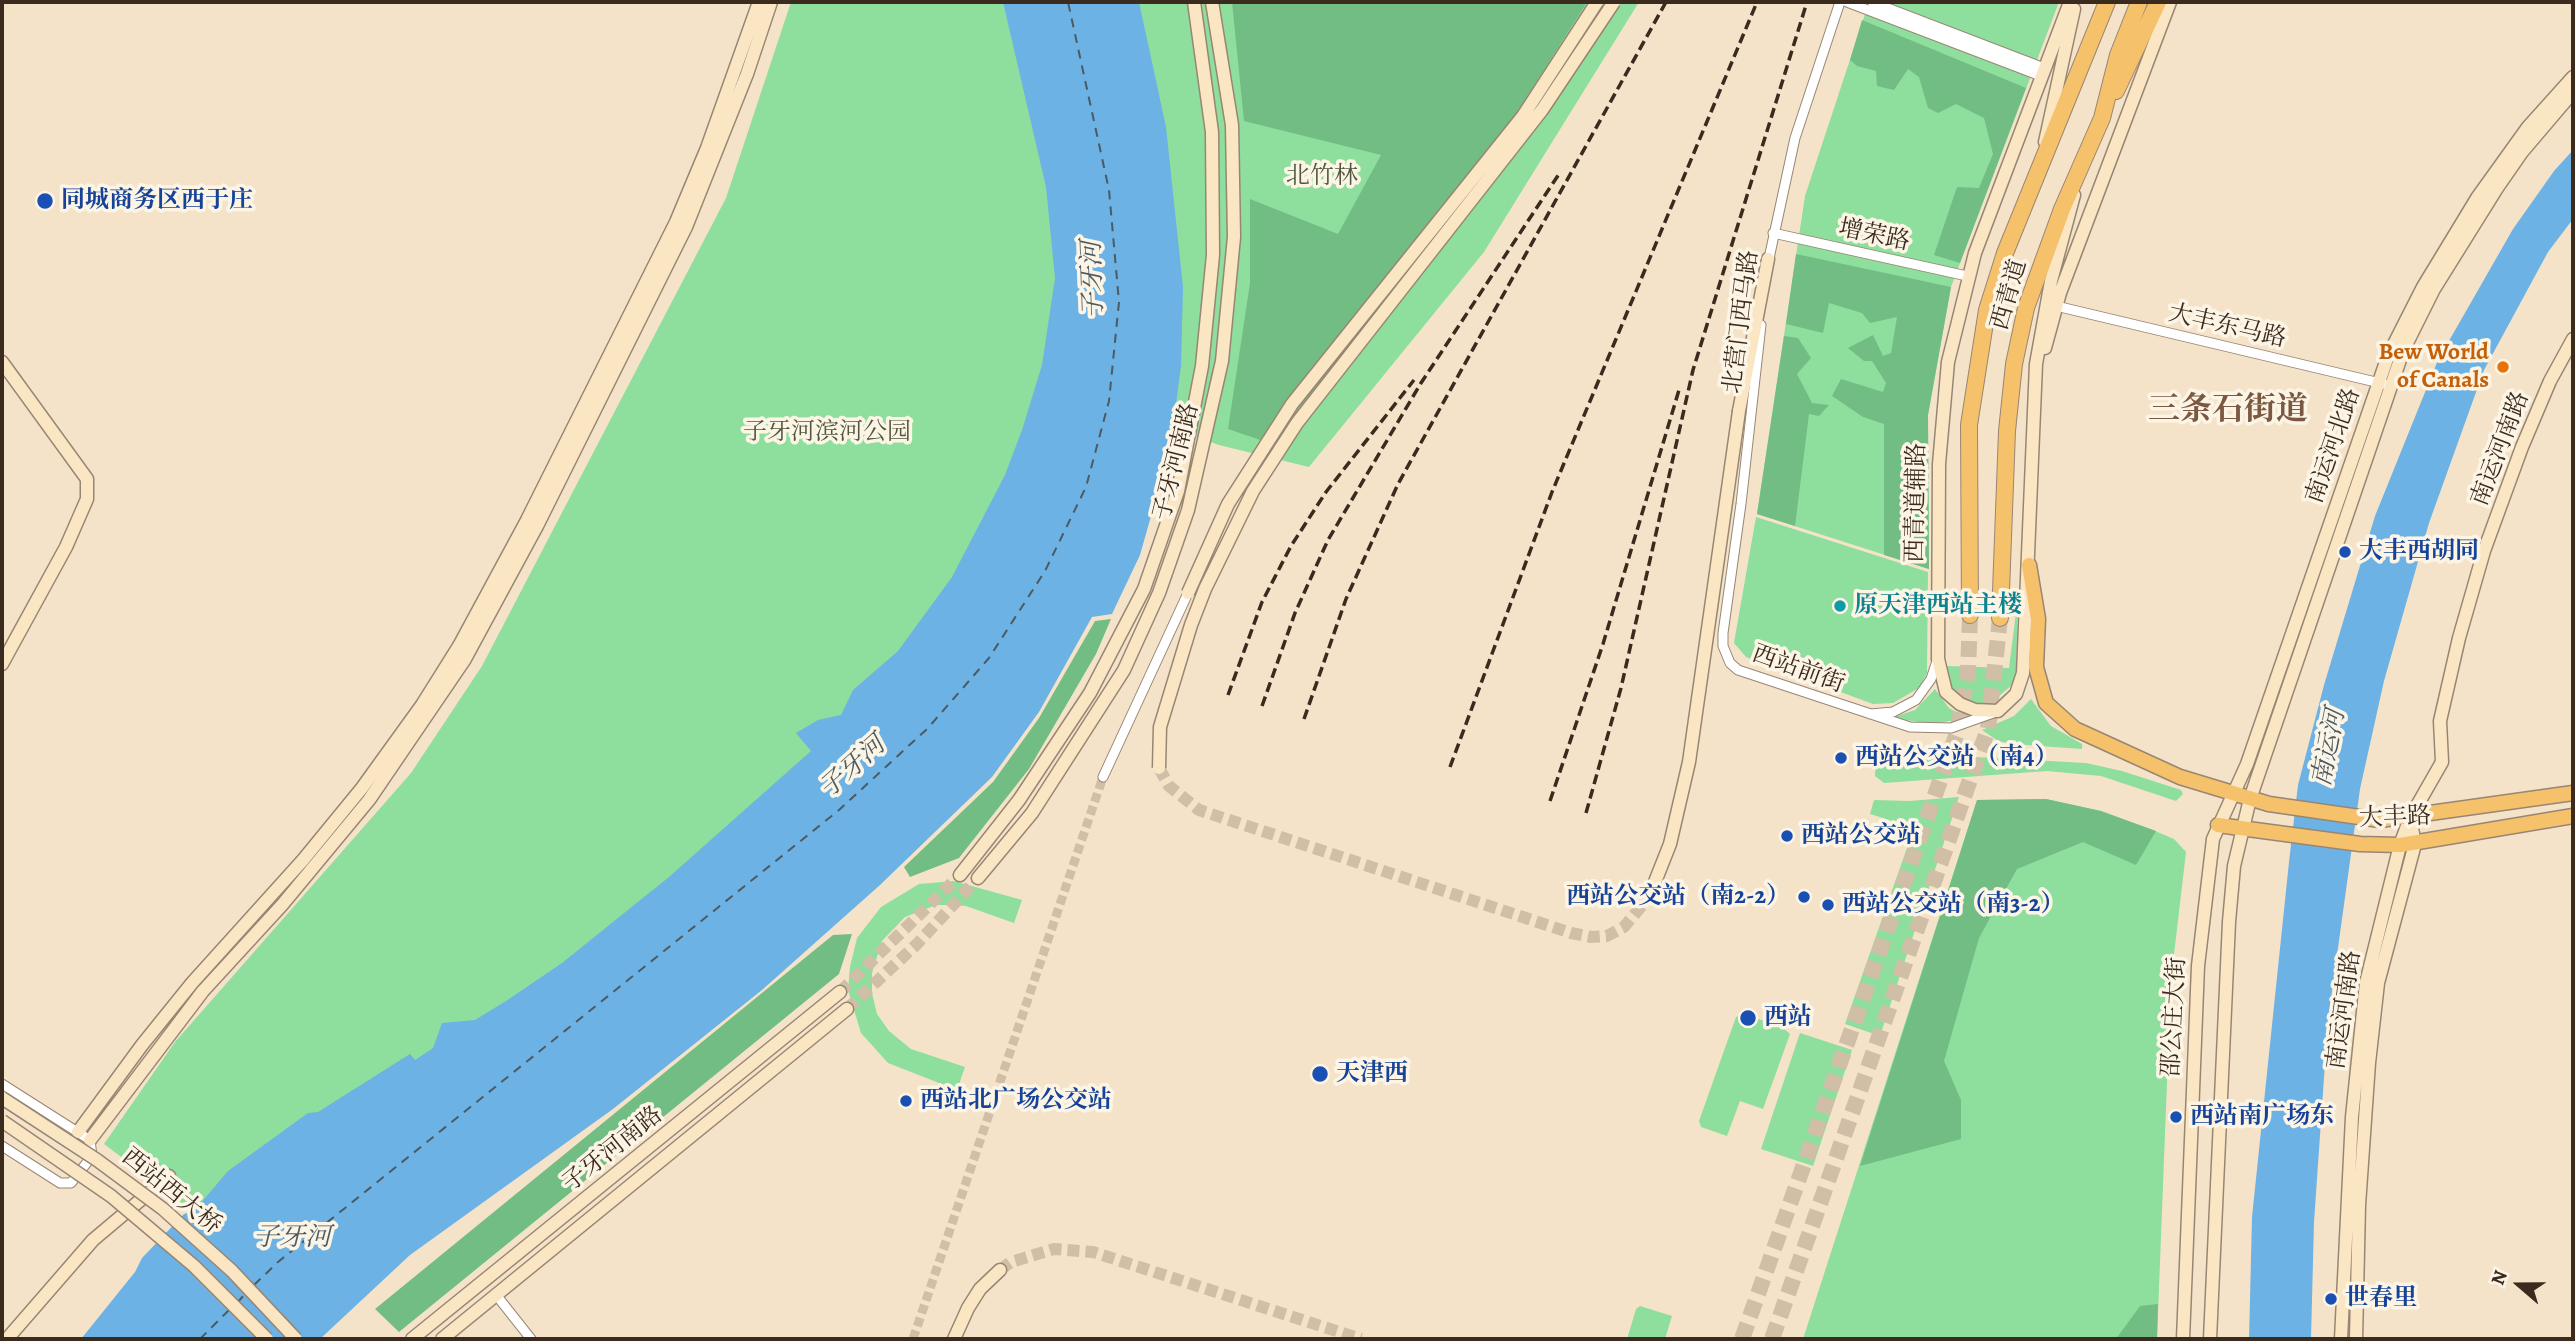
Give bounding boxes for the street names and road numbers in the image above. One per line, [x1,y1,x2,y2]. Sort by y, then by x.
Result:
street label: 增荣路 [1836,214,1912,258]
street label: 北营门西马路 [1719,249,1765,395]
street label: 西青道 [1986,256,2034,334]
street label: 大丰东马路 [2165,299,2289,355]
street label: 南运河北路 [2301,385,2367,507]
street label: 南运河南路 [2466,388,2536,510]
street label: 子牙河南路 [1149,400,1205,524]
street label: 西青道辅路 [1902,443,1932,563]
street label: 西站前街 [1748,640,1848,700]
street label: 大丰路 [2359,802,2431,834]
street label: 南运河南路 [2322,949,2368,1071]
street label: 邵公庄大街 [2157,956,2193,1078]
street label: 子牙河南路 [557,1101,669,1199]
street label: 西站西大桥 [115,1143,227,1241]

